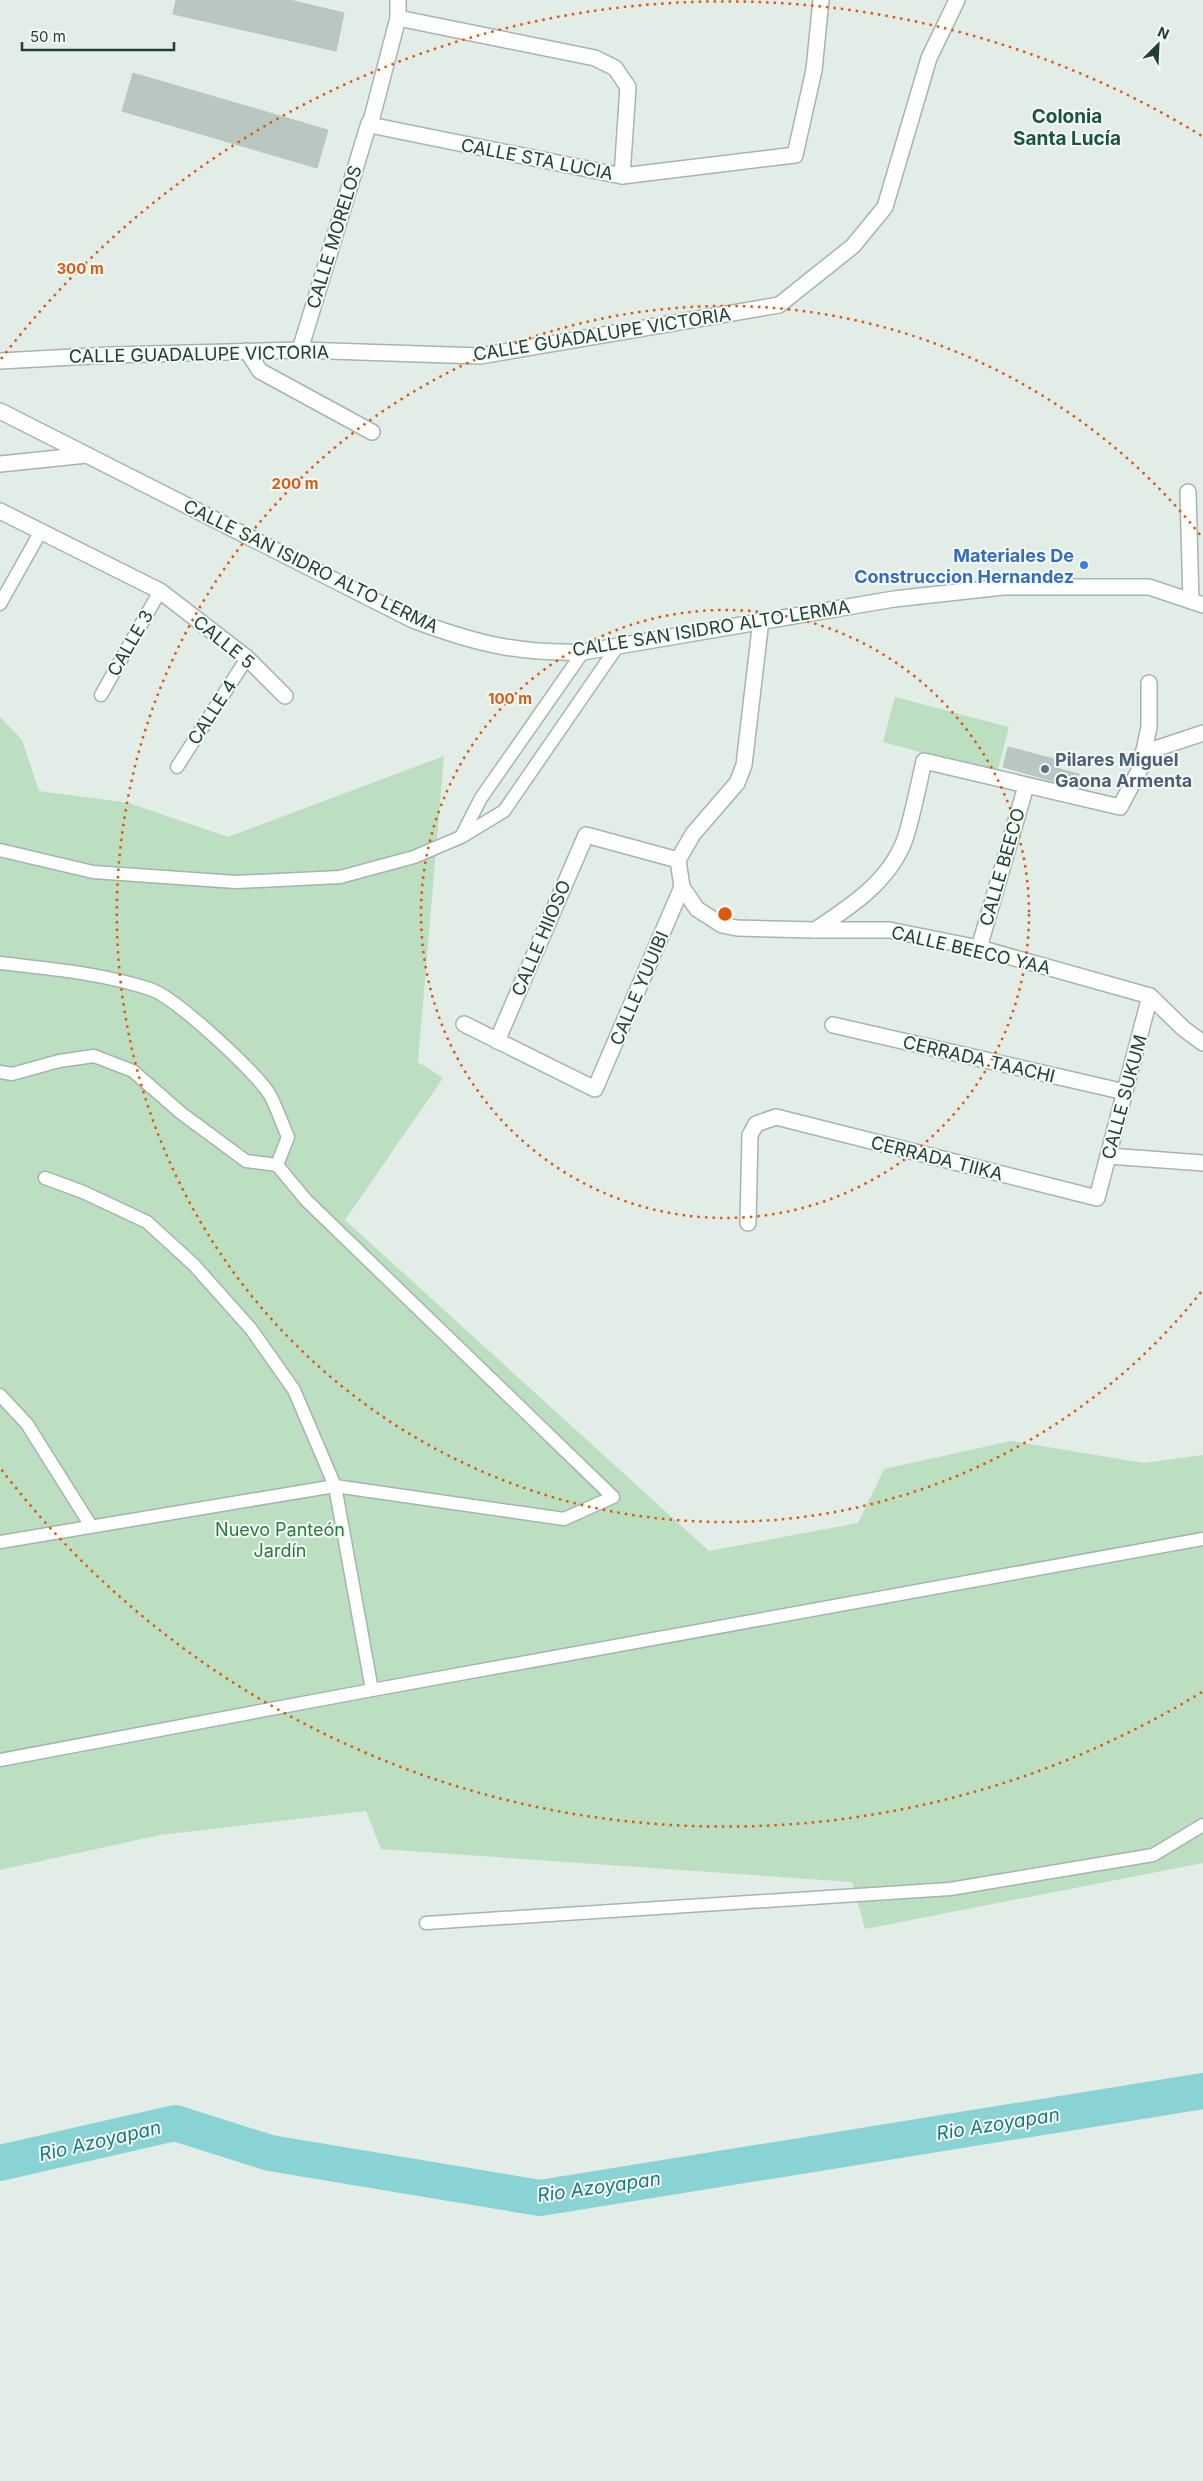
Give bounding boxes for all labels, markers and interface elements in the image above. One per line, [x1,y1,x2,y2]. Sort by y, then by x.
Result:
scale bar [22,20,175,52]
north arrow [1133,20,1183,70]
text: N [1155,23,1172,43]
text: 50 m [30,27,66,46]
district label: Colonia Santa Lucía [1013,105,1121,150]
street label: CALLE STA LUCIA [459,134,615,184]
street label: CALLE MORELOS [302,163,366,311]
text: 300 m [56,259,104,278]
street label: CALLE GUADALUPE VICTORIA [472,303,732,365]
street label: CALLE GUADALUPE VICTORIA [69,341,329,367]
text: 200 m [272,474,318,493]
street label: CALLE SAN ISIDRO ALTO LERMA [180,495,442,637]
place label: Materiales De Construccion Hernandez [854,545,1074,587]
marker: Materiales De Construccion Hernandez [1078,559,1090,571]
street label: CALLE SAN ISIDRO ALTO LERMA [571,596,851,660]
street label: CALLE 3 [103,606,157,680]
street label: CALLE 5 [189,611,259,673]
street label: CALLE 4 [183,676,241,748]
text: 100 m [488,689,532,708]
place label: Pilares Miguel Gaona Armenta [1055,749,1192,791]
marker: Pilares Miguel Gaona Armenta [1039,763,1051,775]
street label: CALLE BEECO [975,806,1029,928]
street label: CALLE HIIOSO [507,877,575,999]
centre of rings [716,905,734,923]
street label: CALLE BEECO YAA [889,921,1053,979]
street label: CALLE YUUIBI [606,928,672,1048]
street label: CERRADA TAACHI [901,1031,1057,1087]
street label: CALLE SUKUM [1097,1032,1151,1162]
street label: CERRADA TIIKA [869,1131,1005,1185]
park label: Nuevo Panteón Jardín [215,1519,345,1561]
water label: Rio Azoyapan [935,2103,1061,2145]
water label: Rio Azoyapan [37,2116,163,2166]
water label: Rio Azoyapan [536,2167,662,2207]

